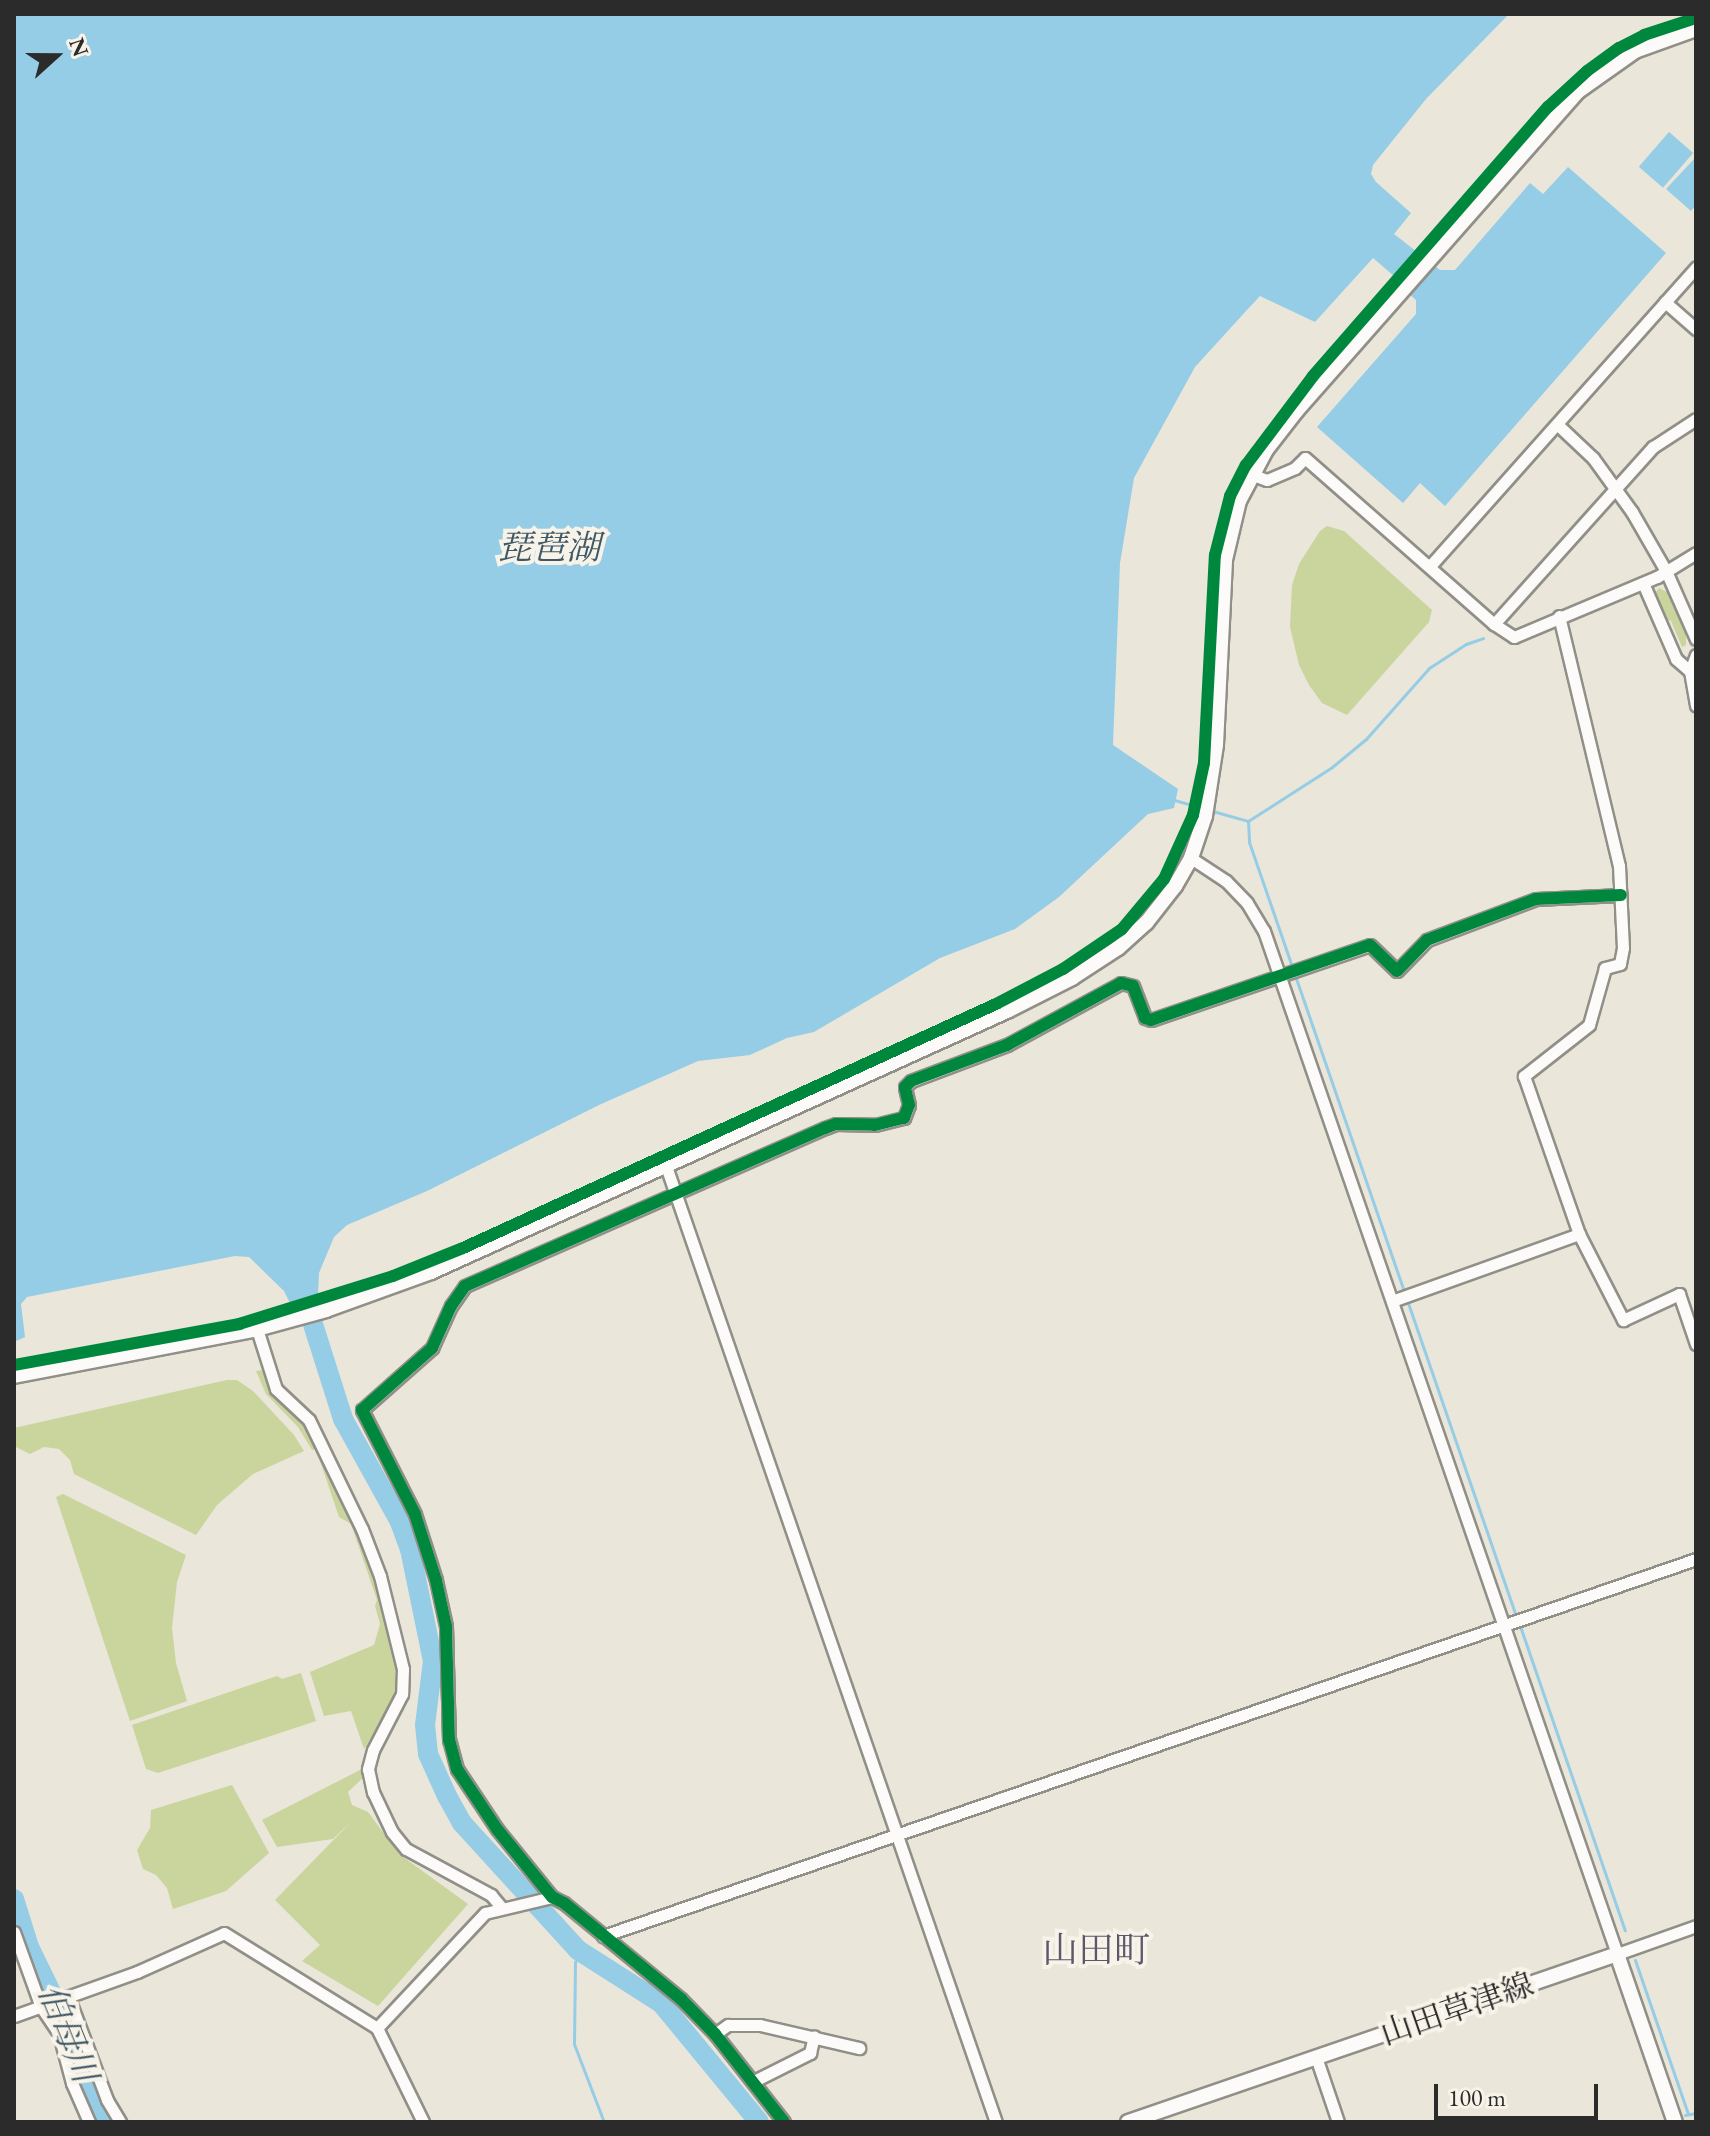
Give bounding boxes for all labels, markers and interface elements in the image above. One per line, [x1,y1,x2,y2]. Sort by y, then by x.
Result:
north arrow [16,16,96,96]
text: N [62,34,96,61]
water label: 琵琶湖 [498,528,600,568]
district label: 山田町 [1042,1928,1150,1972]
street label: 山田草津線 [1375,1965,1539,2053]
water label: 伯母川 [30,1978,106,2088]
scale bar [1438,2068,1602,2118]
text: 100 m [1448,2082,1506,2113]

